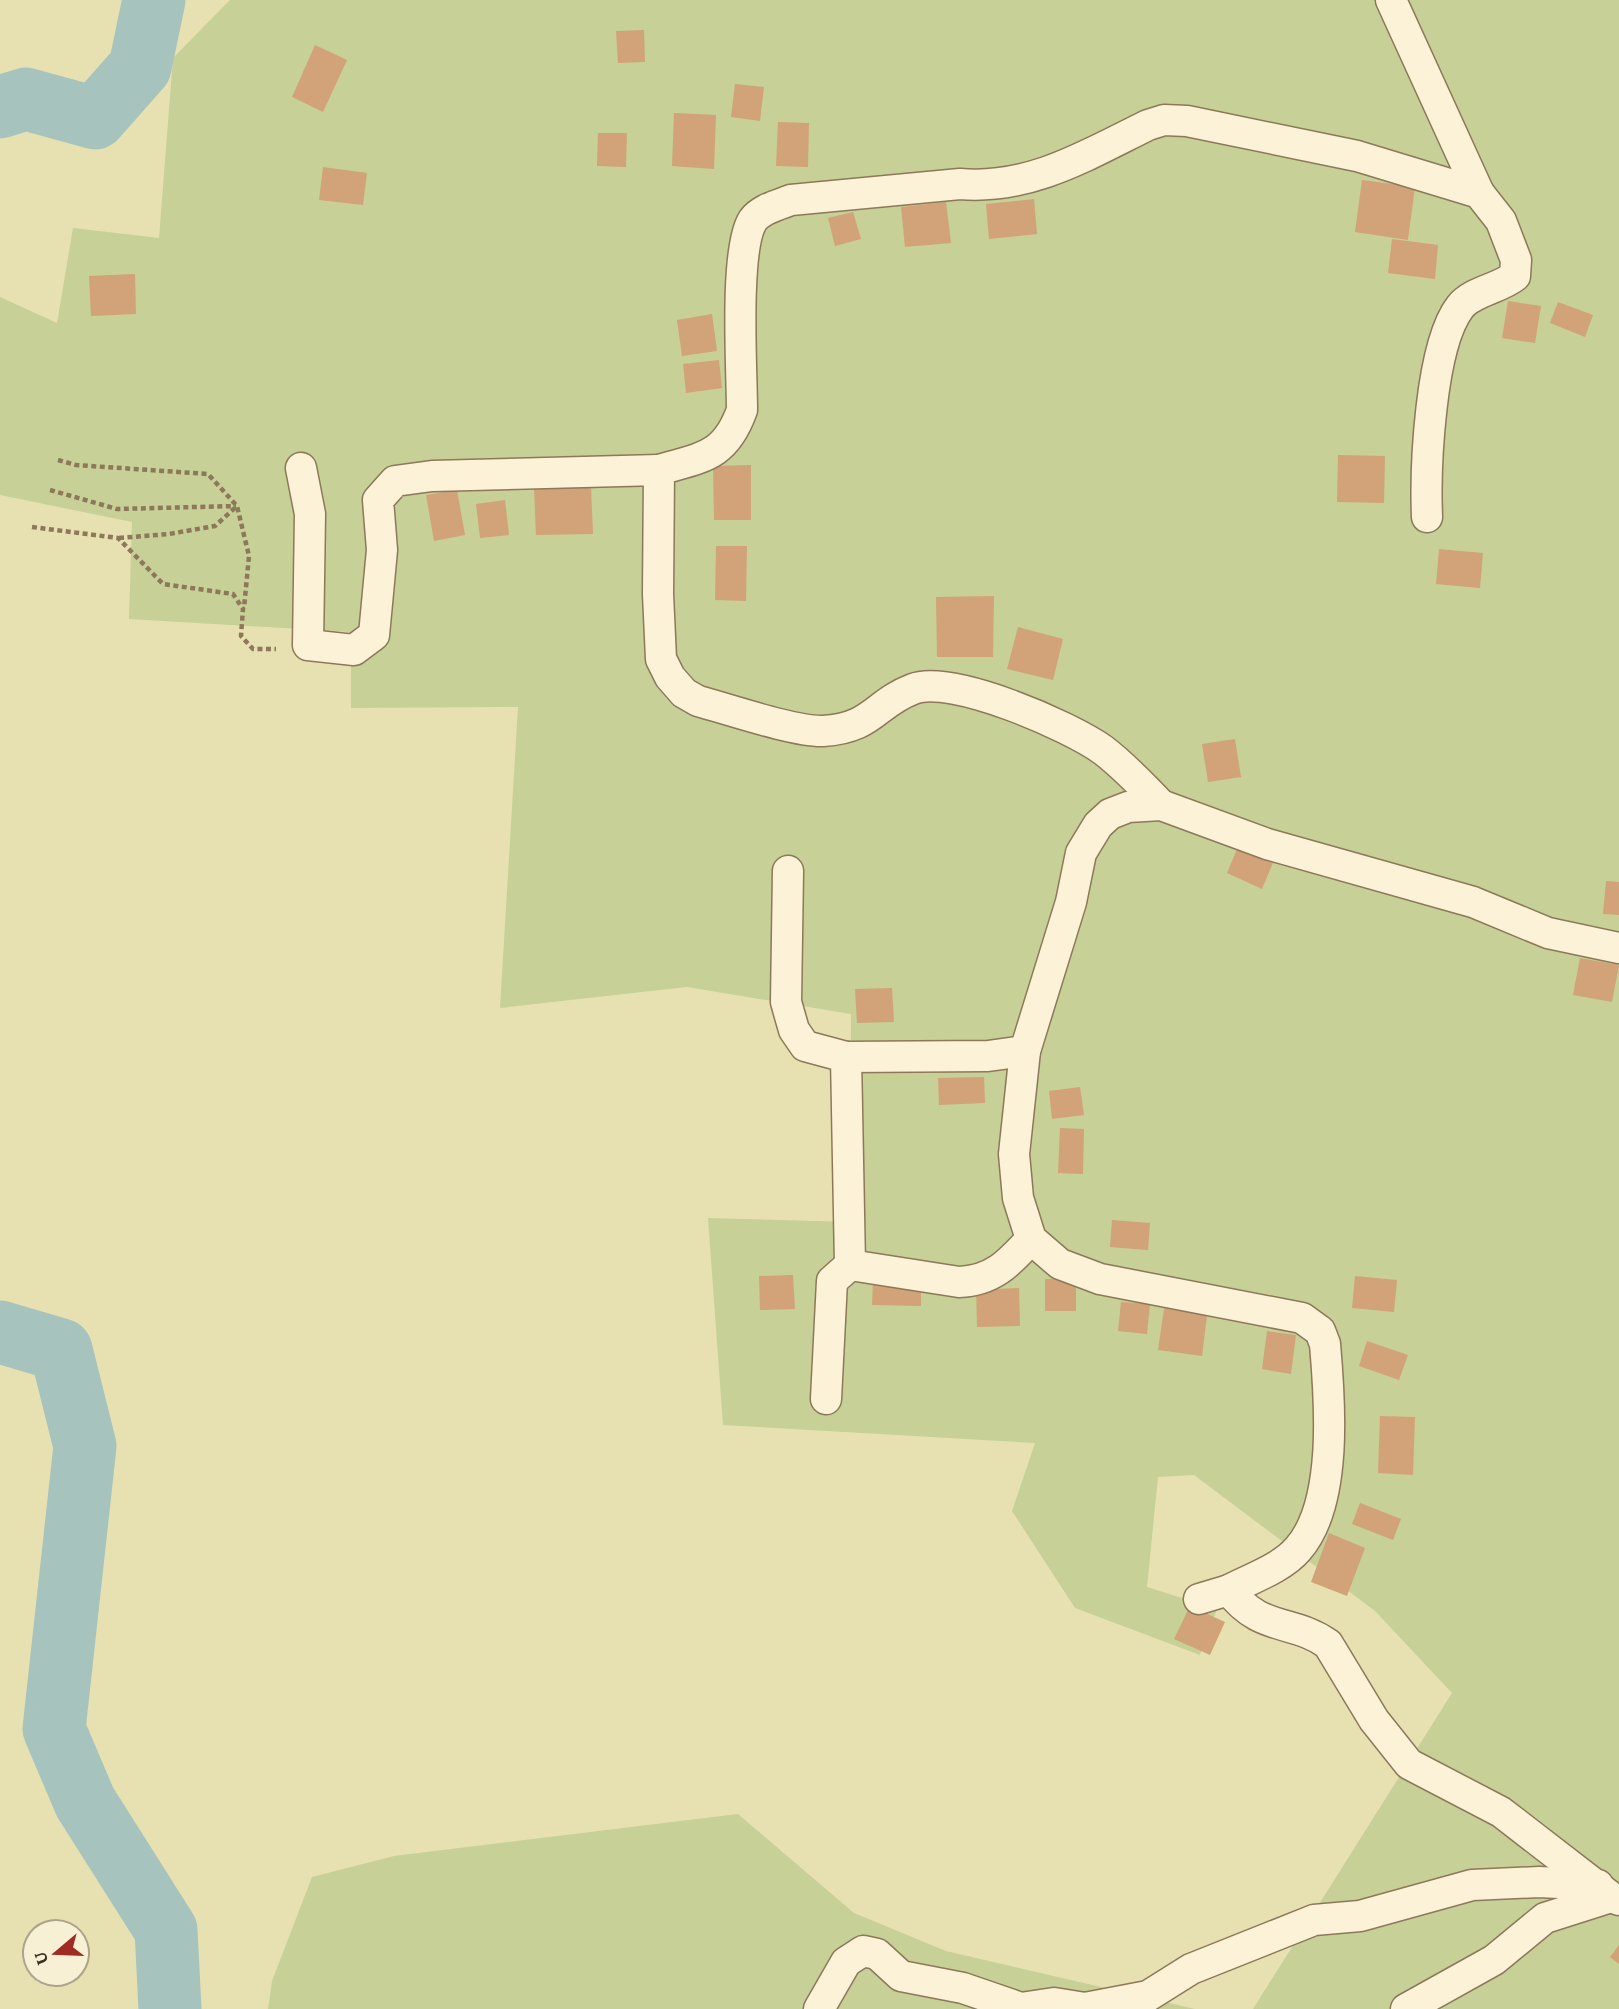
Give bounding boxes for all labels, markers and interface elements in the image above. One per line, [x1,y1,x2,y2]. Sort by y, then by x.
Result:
north arrow [21,1918,91,1988]
text: U [28,1949,52,1968]

